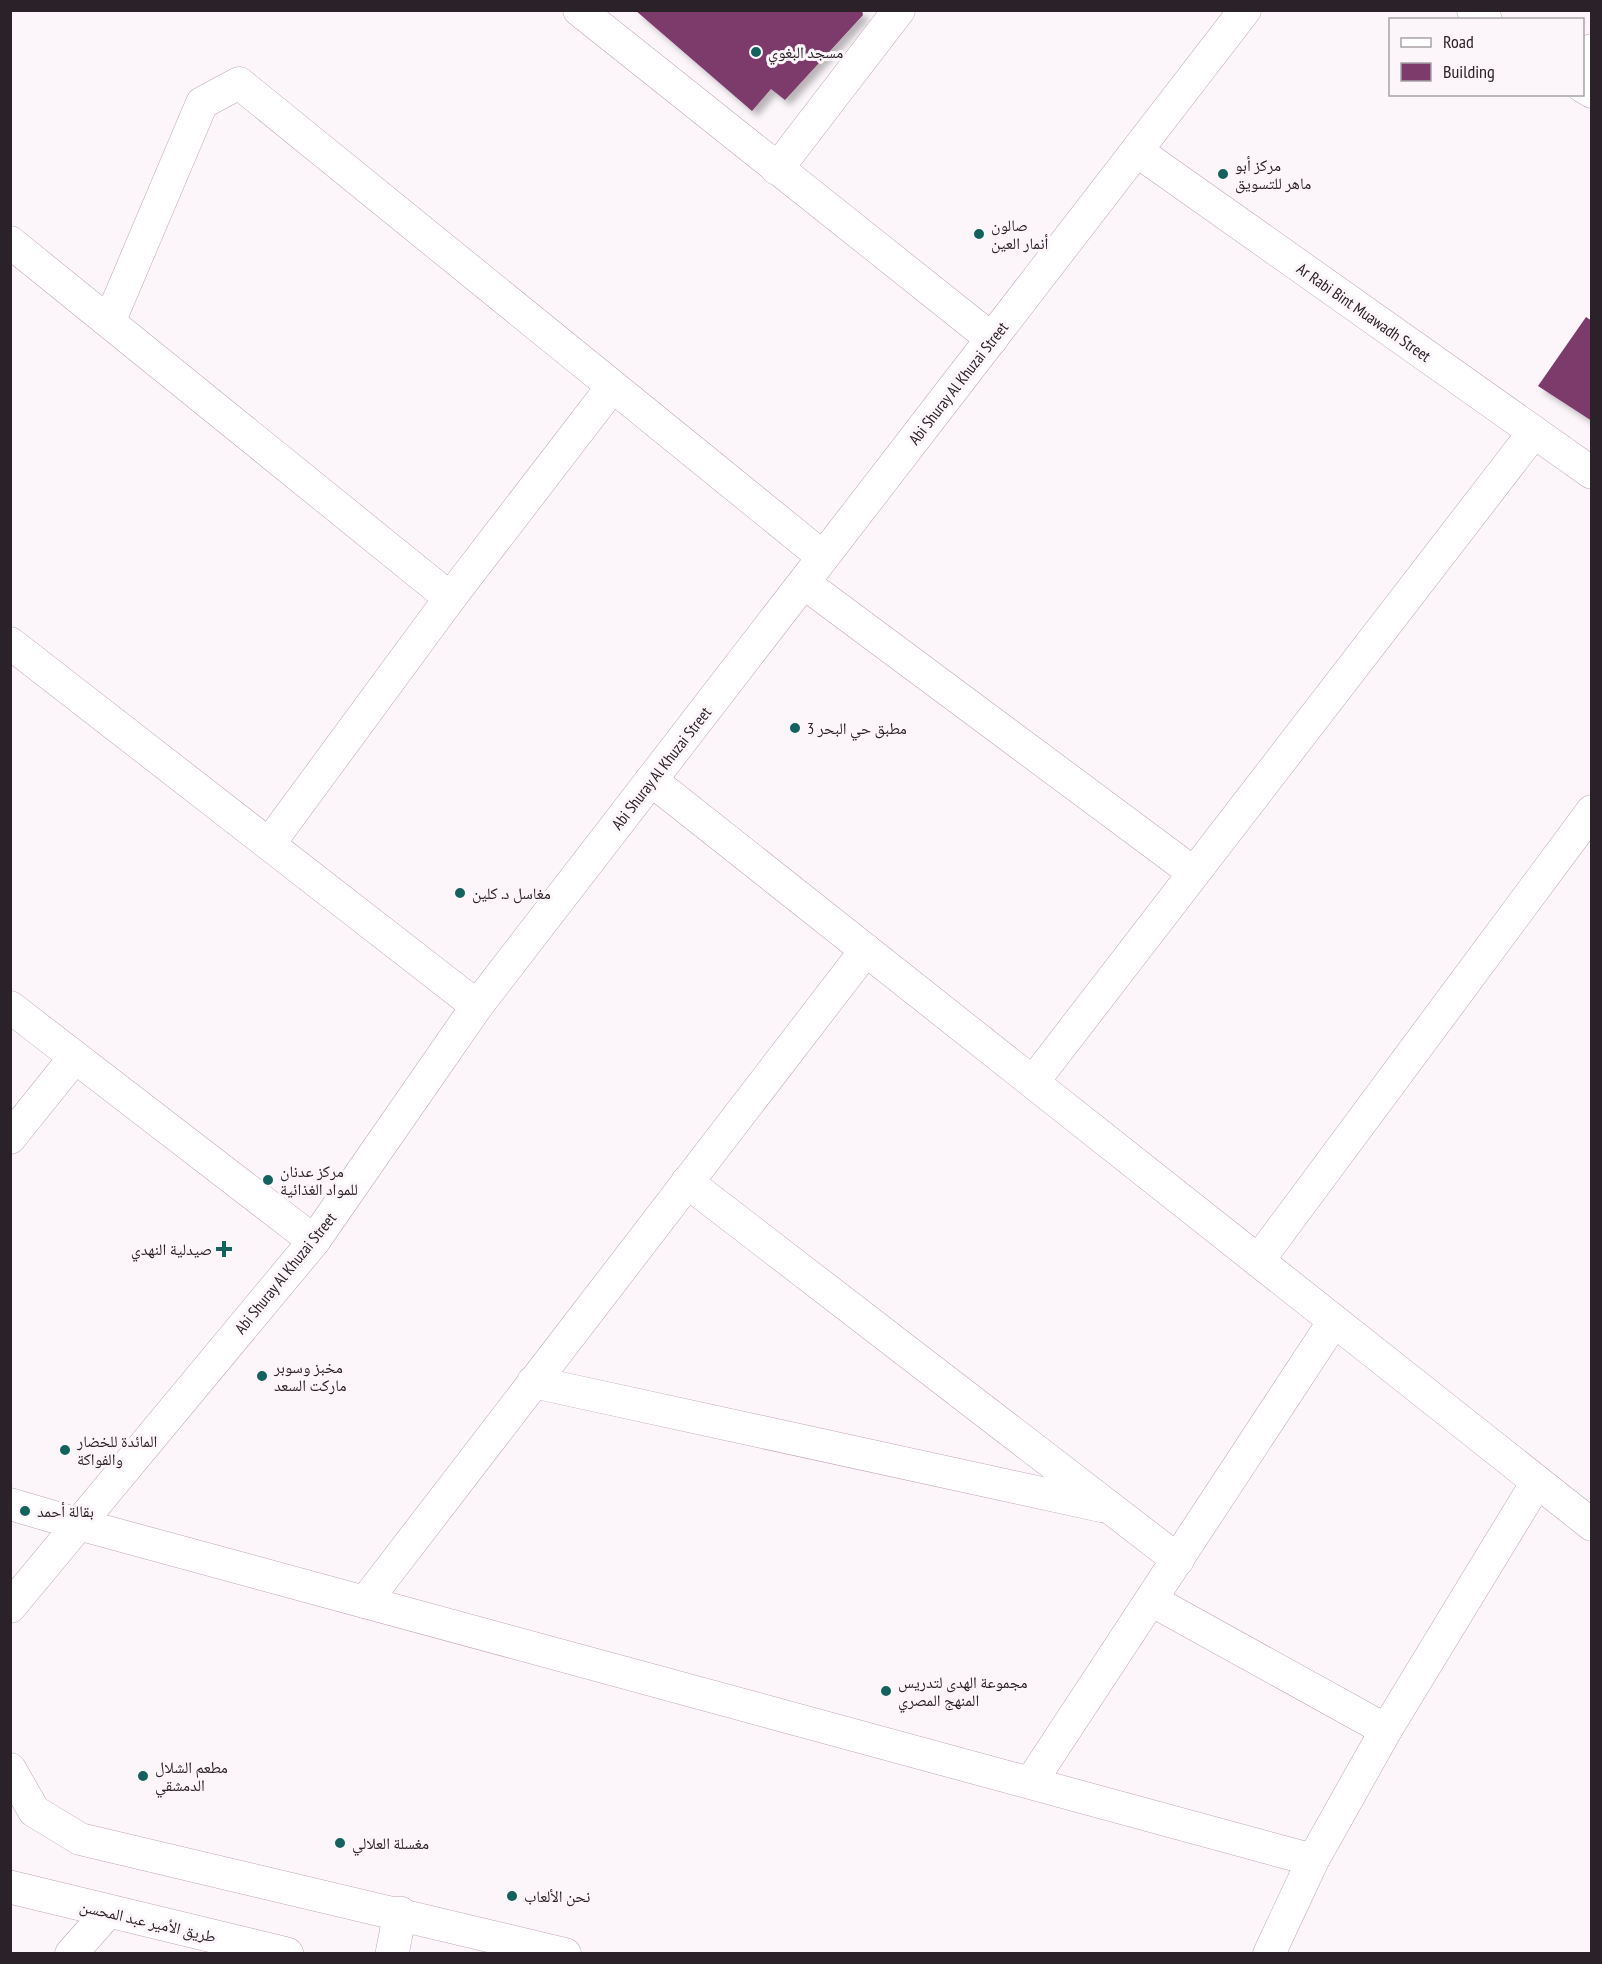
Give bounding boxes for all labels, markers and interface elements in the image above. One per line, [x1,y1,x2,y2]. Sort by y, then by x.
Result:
legend [1389,18,1584,96]
text: Road [1443,30,1474,53]
place label: مسجد البغوي [768,42,843,65]
marker: مسجد البغوي [749,45,763,59]
text: Building [1443,60,1495,83]
place label: مركز أبو ماهر للتسويق [1235,155,1311,194]
marker: مركز أبو ماهر للتسويق [1216,167,1230,181]
place label: صالون أنمار العين [991,215,1048,254]
marker: صالون أنمار العين [972,227,986,241]
street label: Ar Rabi Bint Muawadh Street [1293,258,1435,366]
street label: Abi Shuray Al Khuzai Street [904,317,1012,448]
street label: Abi Shuray Al Khuzai Street [607,702,715,833]
place label: مطبق حي البحر 3 [807,718,907,741]
marker: مطبق حي البحر 3 [788,721,802,735]
place label: مغاسل د. كلين [472,883,551,904]
marker: مغاسل د. كلين [453,886,467,900]
place label: مركز عدنان للمواد الغذائية [280,1161,358,1199]
marker: مركز عدنان للمواد الغذائية [261,1173,275,1187]
street label: Abi Shuray Al Khuzai Street [230,1208,340,1338]
place label: صيدلية النهدي [131,1239,212,1262]
marker: صيدلية النهدي [217,1242,231,1256]
place label: مخبز وسوبر ماركت السعد [273,1357,347,1395]
marker: مخبز وسوبر ماركت السعد [255,1369,269,1383]
place label: المائدة للخضار والفواكة [76,1431,157,1469]
marker: المائدة للخضار والفواكة [58,1443,72,1457]
place label: بقالة أحمد [37,1501,94,1521]
marker: بقالة أحمد [18,1504,32,1518]
place label: مجموعة الهدى لتدريس المنهج المصري [898,1672,1028,1713]
marker: مجموعة الهدى لتدريس المنهج المصري [879,1684,893,1698]
place label: مطعم الشلال الدمشقي [155,1757,228,1798]
marker: مطعم الشلال الدمشقي [136,1769,150,1783]
place label: مغسلة العلالي [352,1833,429,1856]
marker: مغسلة العلالي [333,1836,347,1850]
place label: نحن الألعاب [524,1886,590,1907]
marker: نحن الألعاب [505,1889,519,1903]
street label: طريق الأمير عبد المحسن [78,1896,218,1947]

